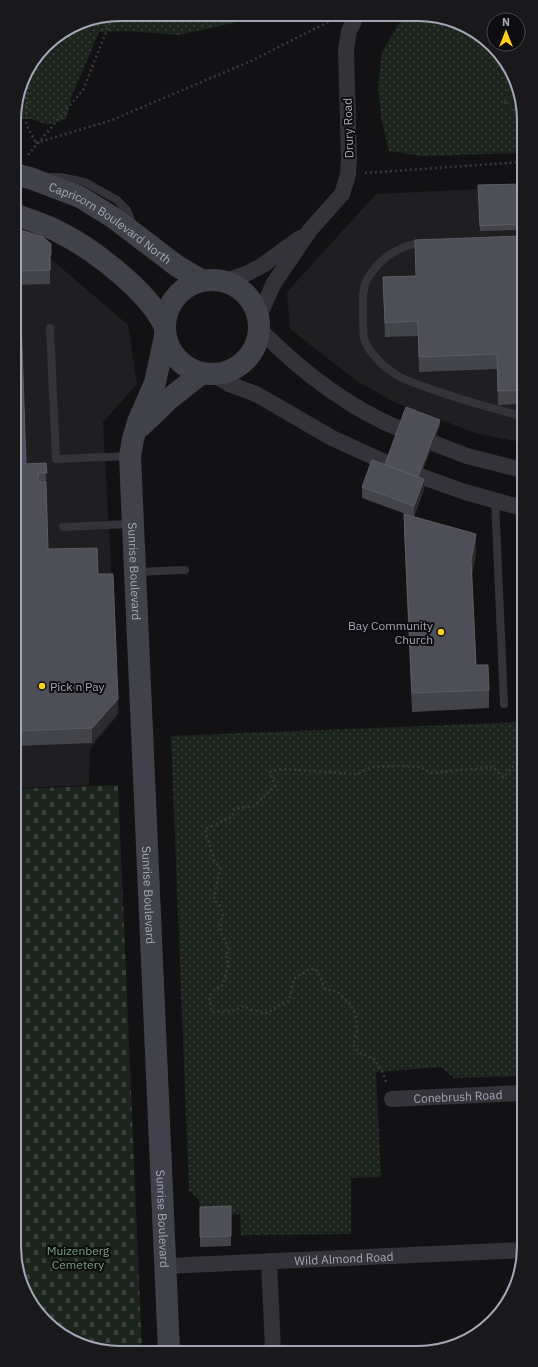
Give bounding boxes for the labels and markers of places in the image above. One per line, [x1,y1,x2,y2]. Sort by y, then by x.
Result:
place label: Bay Community Church [348,618,433,647]
marker: Bay Community Church [436,627,446,637]
place label: Pick n Pay [50,679,105,694]
marker: Pick n Pay [37,681,47,691]

